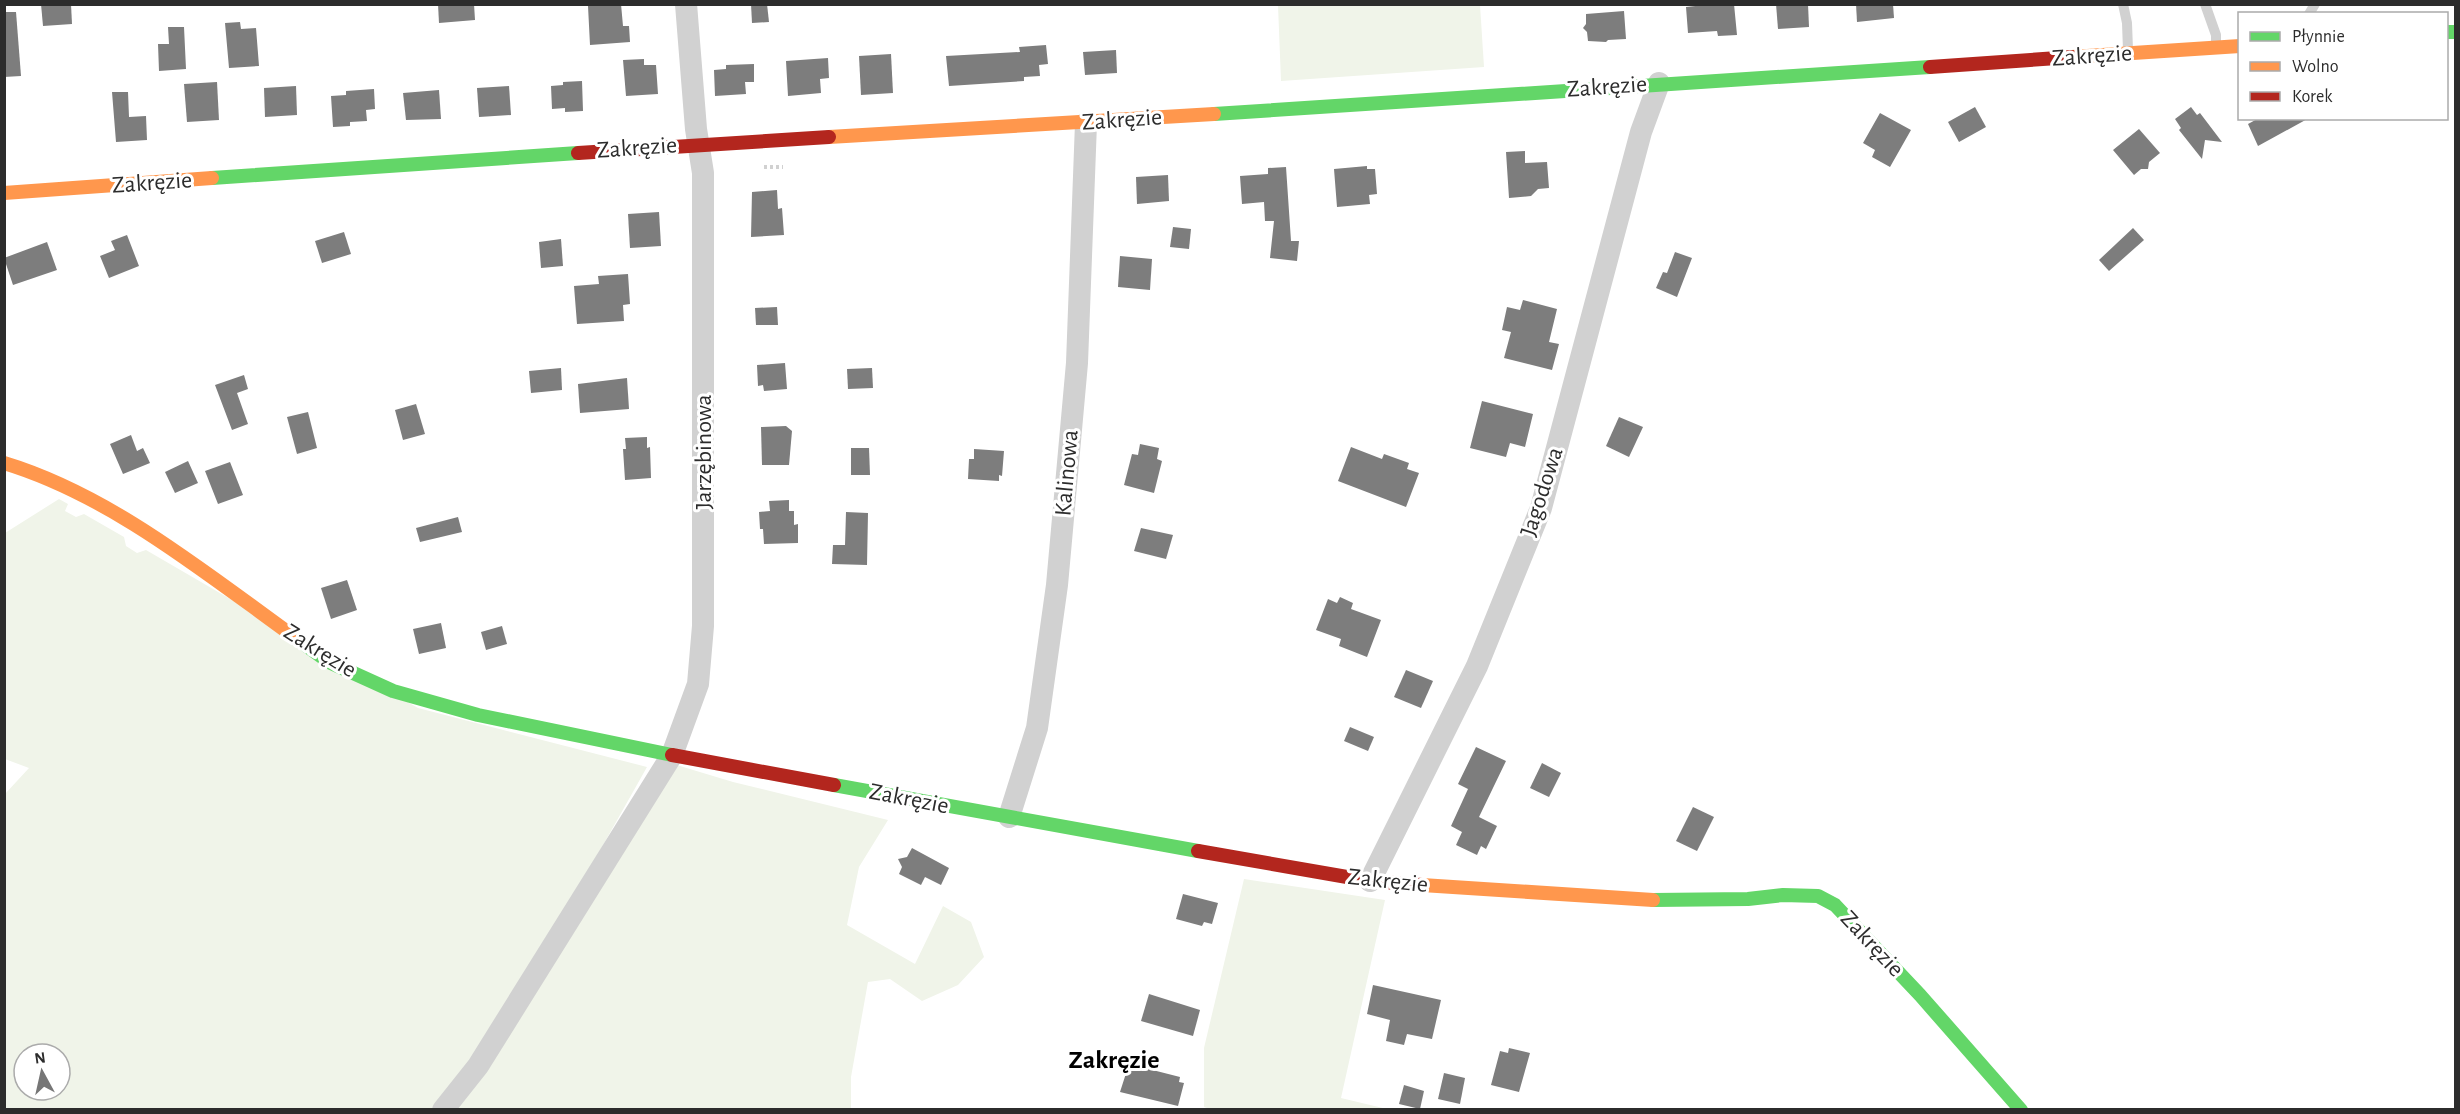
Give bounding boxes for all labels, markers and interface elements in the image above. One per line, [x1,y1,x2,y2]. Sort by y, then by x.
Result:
legend [2238,12,2448,120]
text: Płynnie [2292,28,2345,46]
street label: Zakręzie [2051,41,2133,71]
text: Wolno [2292,58,2339,76]
street label: Zakręzie [1566,72,1648,102]
text: Korek [2292,88,2333,106]
street label: Zakręzie [1081,105,1163,135]
street label: Zakręzie [596,133,678,163]
street label: Zakręzie [111,168,193,198]
street label: Jarzębinowa [692,394,716,510]
street label: Kalinowa [1051,429,1083,517]
street label: Jagodowa [1516,444,1568,540]
street label: Zakręzie [280,620,360,682]
street label: Zakręzie [867,780,951,818]
street label: Zakręzie [1347,865,1429,897]
street label: Zakręzie [1836,906,1908,982]
north arrow [12,1042,72,1102]
district label: Zakręzie [1068,1047,1160,1073]
text: N [33,1049,47,1067]

